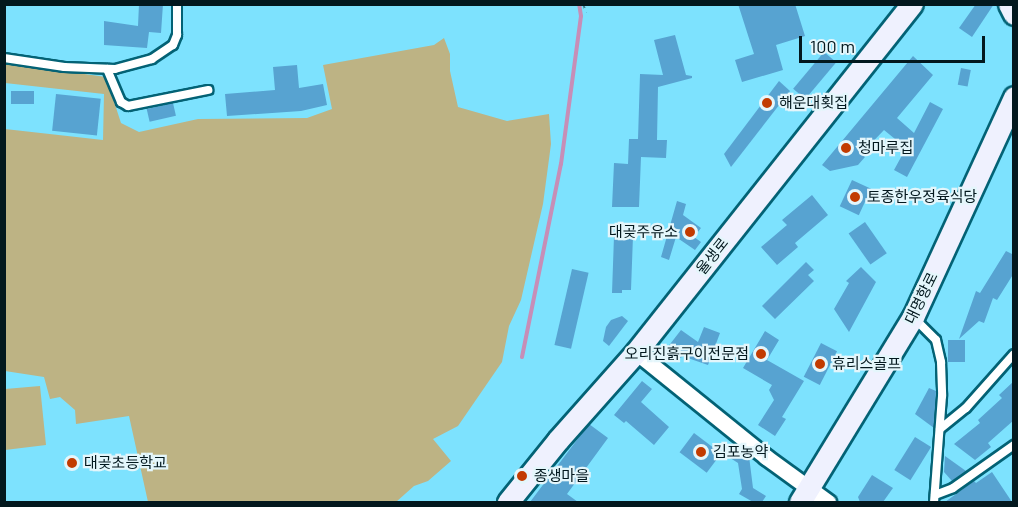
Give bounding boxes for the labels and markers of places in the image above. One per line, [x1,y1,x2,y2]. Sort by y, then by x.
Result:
place label: 해운대횟집 [779,94,848,112]
marker: 해운대횟집 [760,96,774,110]
place label: 청마루집 [858,139,913,157]
marker: 청마루집 [839,141,853,155]
place label: 토종한우정육식당 [867,188,977,206]
marker: 토종한우정육식당 [848,190,862,204]
place label: 대곶주유소 [609,223,678,241]
marker: 대곶주유소 [683,225,697,239]
place label: 오리진흙구이전문점 [625,345,749,363]
marker: 오리진흙구이전문점 [754,347,768,361]
place label: 휴리스골프 [832,355,901,373]
marker: 휴리스골프 [813,357,827,371]
place label: 김포농약 [713,443,768,461]
marker: 김포농약 [694,445,708,459]
place label: 대곶초등학교 [84,454,167,472]
marker: 대곶초등학교 [65,456,79,470]
place label: 종생마을 [534,467,589,485]
marker: 종생마을 [515,469,529,483]

